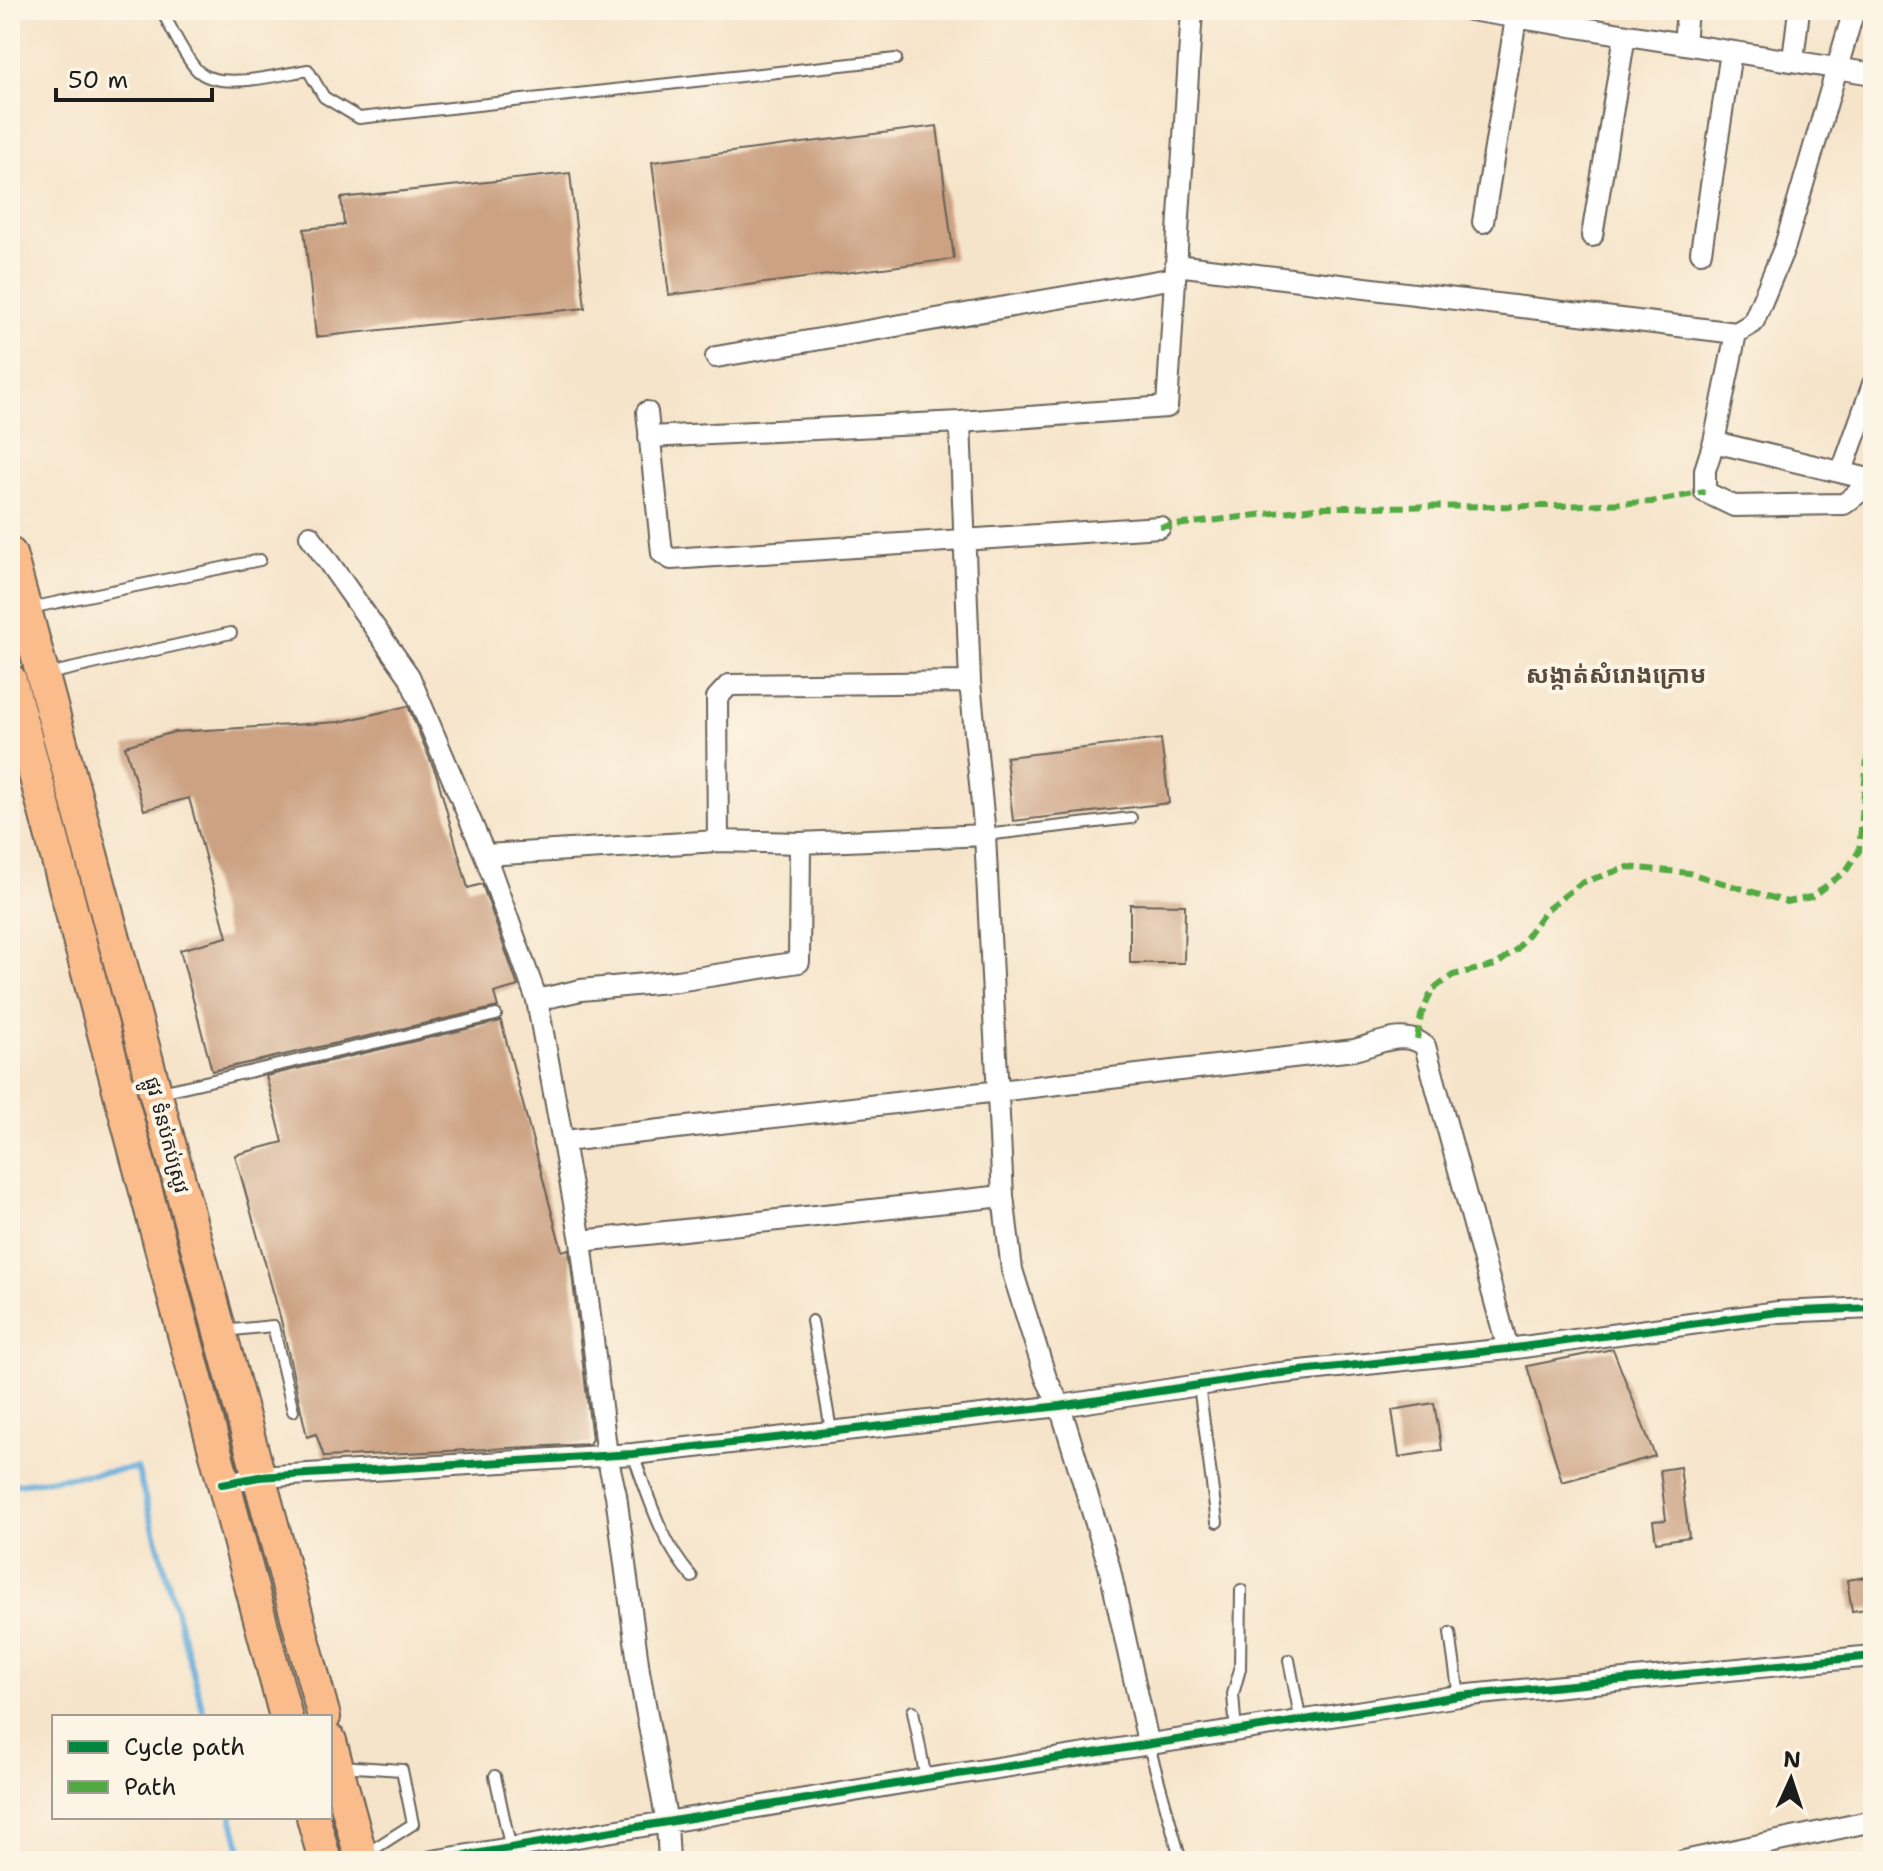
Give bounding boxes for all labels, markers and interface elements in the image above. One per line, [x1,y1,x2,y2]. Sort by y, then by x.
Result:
scale bar [56,52,212,102]
text: 50 m [68,64,128,96]
district label: សង្កាត់សំរោងក្រោម [1526,659,1706,691]
street label: ផ្លូវ ទំនប់កប់ស្រូវ [133,1074,195,1198]
legend [52,1715,332,1819]
text: Cycle path [124,1731,245,1763]
north arrow [1751,1739,1831,1819]
text: N [1783,1745,1801,1774]
text: Path [124,1771,176,1803]

